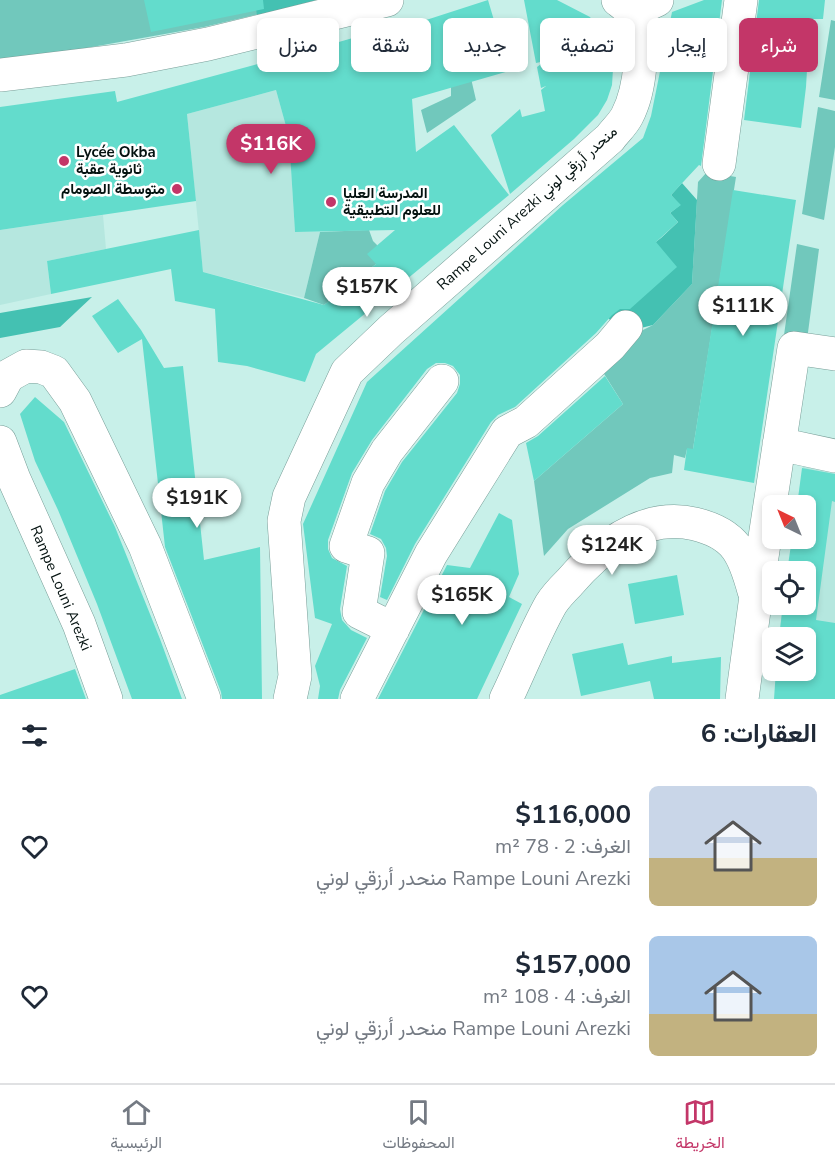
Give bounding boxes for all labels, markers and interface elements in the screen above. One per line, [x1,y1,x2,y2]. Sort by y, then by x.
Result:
chip: منزل [257,18,339,72]
chip: شقة [351,18,431,72]
chip: جديد [443,18,528,72]
chip: تصفية [540,18,635,72]
chip: إيجار [647,18,727,72]
chip: شراء [739,18,818,72]
street label: Rampe Louni Arezki منحدر أرزقي لوني [433,122,623,297]
pin: $116K [229,124,313,175]
text: $116K [240,130,302,157]
place label: Lycée Okba ثانوية عقبة [76,142,156,179]
marker: Lycée Okba ثانوية عقبة [57,154,71,168]
place label: متوسطة الصومام [61,179,165,199]
marker: متوسطة الصومام [170,182,184,196]
place label: المدرسة العليا للعلوم التطبيقية [343,183,441,220]
marker: المدرسة العليا للعلوم التطبيقية [324,195,338,209]
pin: $157K [325,267,409,318]
text: $157K [336,273,398,300]
pin: $111K [701,286,785,337]
text: $111K [712,292,774,319]
pin: $191K [155,478,239,529]
text: $191K [166,484,228,511]
north arrow [762,495,816,549]
map controls [762,495,816,681]
street label: Rampe Louni Arezki [26,522,96,654]
pin: $124K [570,525,654,576]
text: $124K [581,531,643,558]
button: locate [762,561,816,615]
pin: $165K [420,575,504,626]
text: $165K [431,581,493,608]
button: layers [762,627,816,681]
text: العقارات: 6 [701,716,817,751]
icon: filters [18,719,51,752]
text: $116,000 [515,797,631,832]
icon: home [697,810,769,882]
icon: heart [18,830,51,863]
text: الغرف: 2 · 78 m² [495,833,631,860]
text: Rampe Louni Arezki منحدر أرزقي لوني [316,865,631,892]
text: $157,000 [515,947,631,982]
icon: home [697,960,769,1032]
icon: heart [18,980,51,1013]
text: الغرف: 4 · 108 m² [483,983,631,1010]
text: Rampe Louni Arezki منحدر أرزقي لوني [316,1015,631,1042]
tab: الرئيسية [110,1096,162,1157]
tab: المحفوظات [383,1096,455,1157]
tab: الخريطة [675,1096,725,1157]

